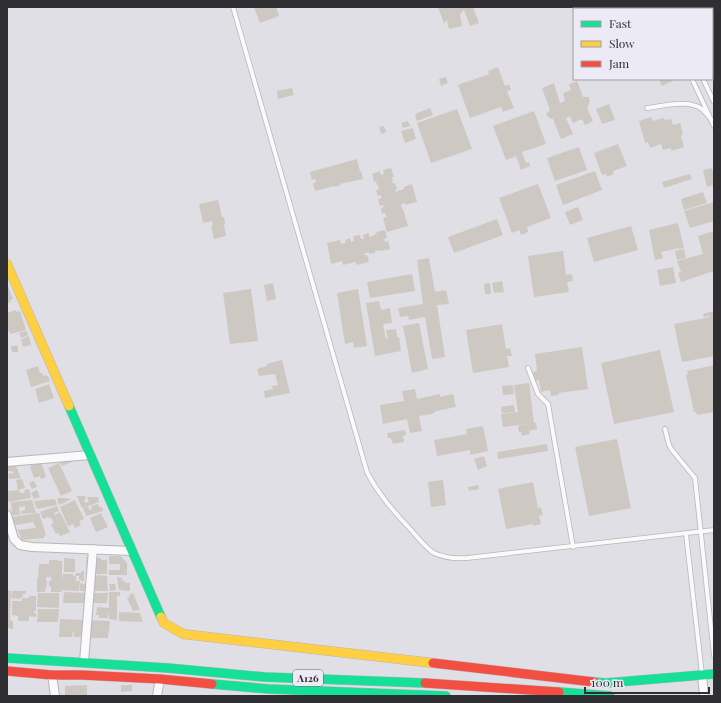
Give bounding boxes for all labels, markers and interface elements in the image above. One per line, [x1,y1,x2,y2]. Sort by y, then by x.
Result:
legend [573,8,713,80]
text: Fast [609,15,632,31]
text: Slow [609,35,635,51]
text: Jam [608,55,630,71]
scale bar [585,669,709,695]
road number: A126 [293,670,323,686]
text: 100 m [591,674,624,690]

